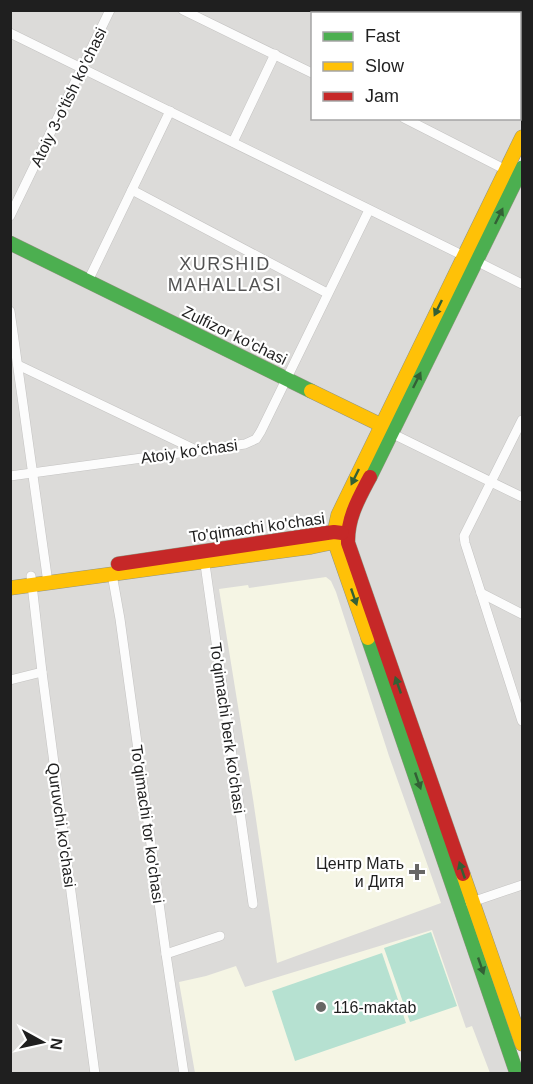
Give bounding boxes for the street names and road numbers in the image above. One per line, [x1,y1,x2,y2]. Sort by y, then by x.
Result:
street label: Atoiy 3-o'tish ko'chasi [27,25,110,170]
street label: Zulfizor ko'chasi [180,303,290,368]
street label: Atoiy koʻchasi [139,436,239,467]
street label: To'qimachi ko'chasi [188,510,326,545]
street label: To'qimachi berk ko'chasi [207,642,248,815]
street label: To'qimachi tor ko'chasi [128,744,167,904]
street label: Quruvchi ko'chasi [44,762,79,889]

